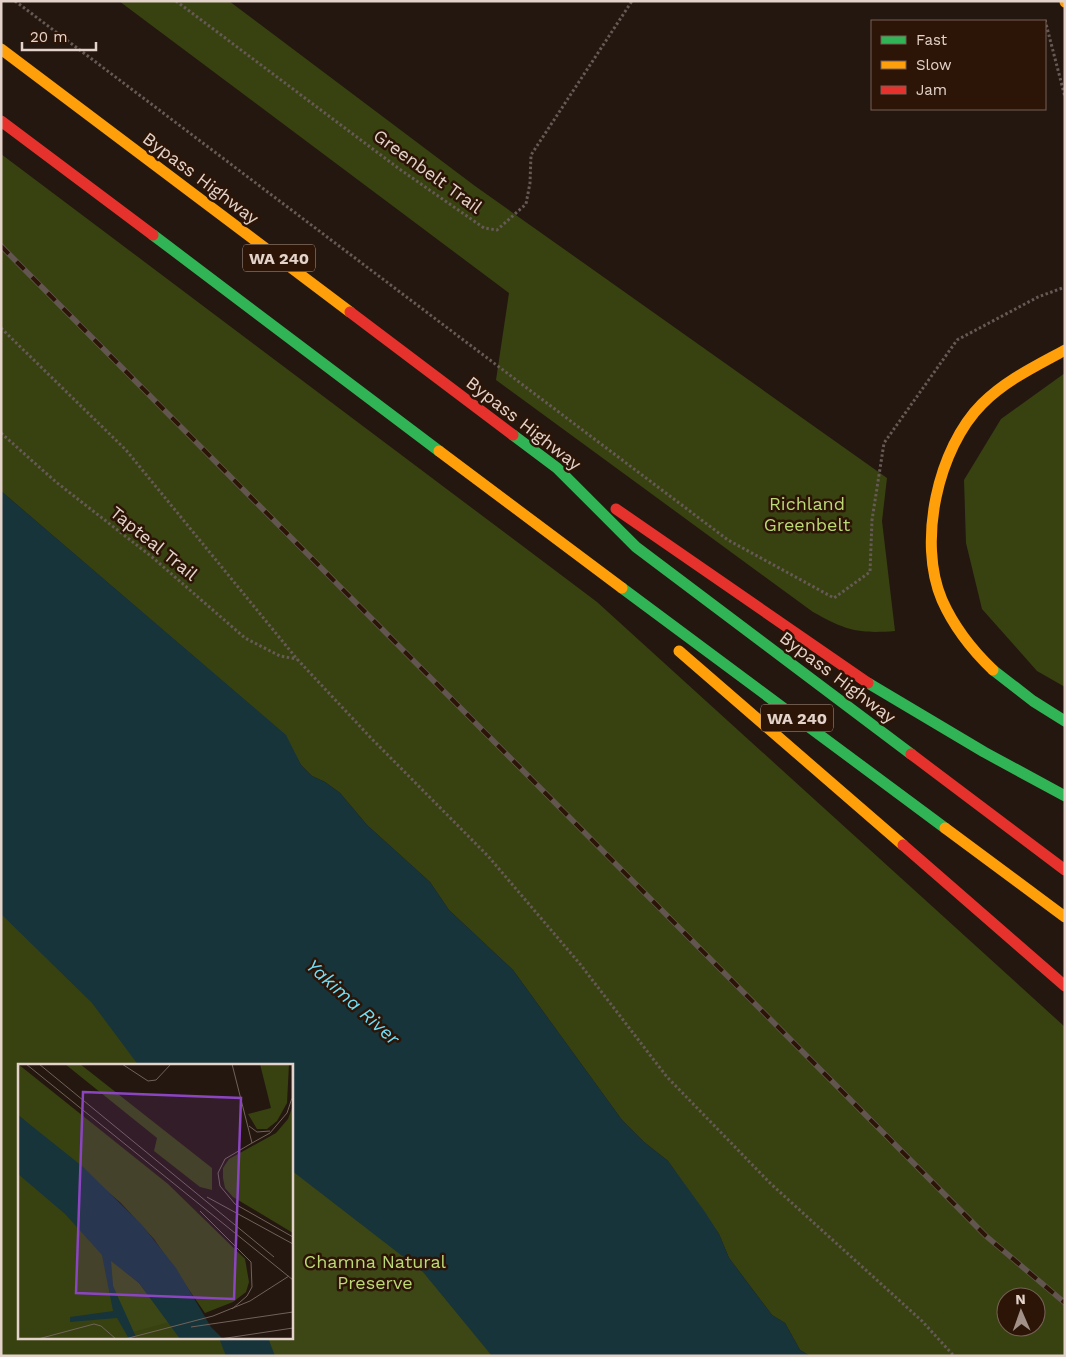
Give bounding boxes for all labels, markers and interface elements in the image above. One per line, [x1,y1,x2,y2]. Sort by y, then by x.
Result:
scale bar [22,20,96,52]
legend [871,20,1046,110]
text: 20 m [30,28,68,46]
text: Fast [916,31,948,49]
text: Slow [916,56,952,74]
text: Jam [916,81,947,99]
street label: Greenbelt Trail [370,125,487,218]
street label: Bypass Highway [139,127,264,229]
road number: WA 240 [243,244,315,272]
street label: Bypass Highway [462,372,586,475]
park label: Richland Greenbelt [764,493,851,535]
street label: Tapteal Trail [106,501,202,585]
street label: Bypass Highway [776,626,901,728]
road number: WA 240 [761,704,833,731]
water label: Yakima River [302,954,405,1050]
inset map [18,1064,292,1340]
park label: Chamna Natural Preserve [304,1251,447,1293]
north arrow [996,1287,1046,1337]
text: N [1015,1291,1026,1307]

